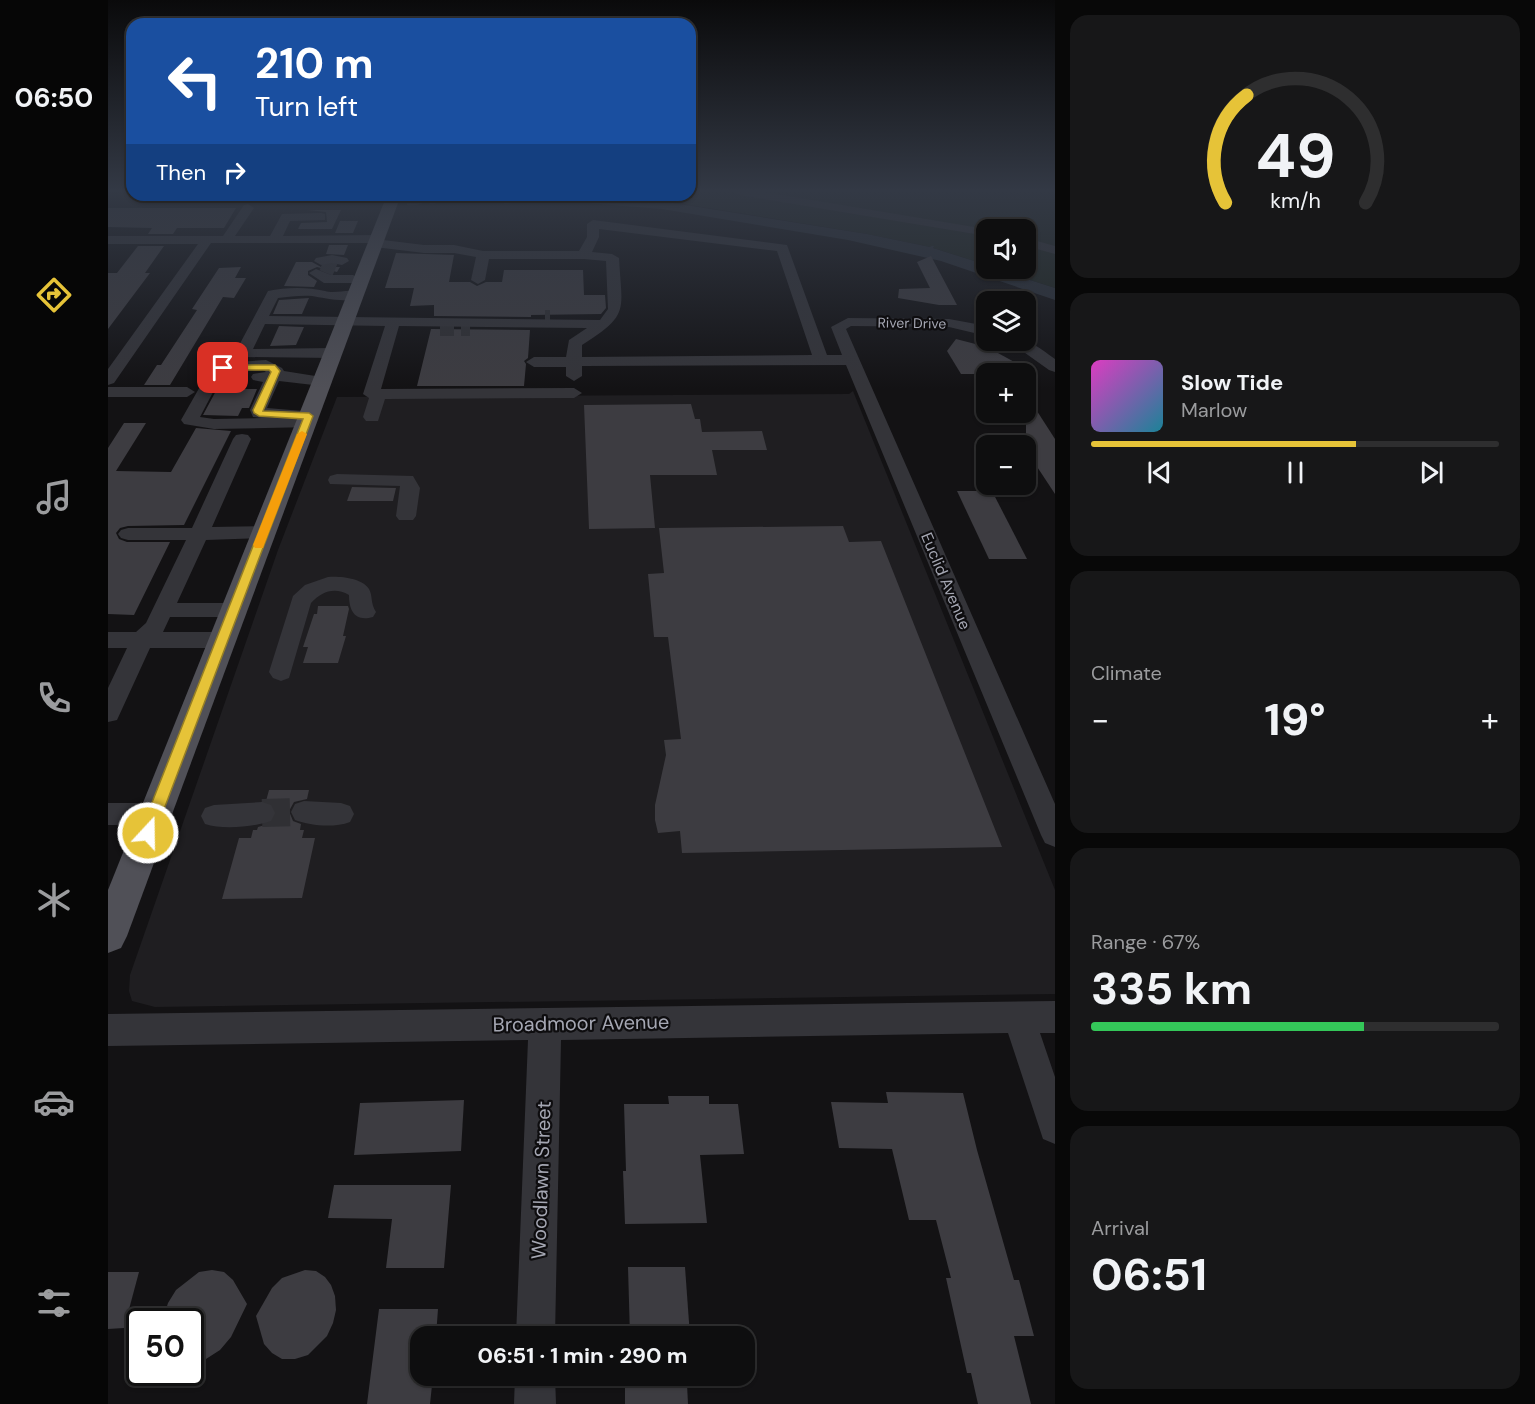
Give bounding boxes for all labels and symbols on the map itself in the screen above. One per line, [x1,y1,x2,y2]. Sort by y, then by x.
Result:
street label: River Drive [877,313,947,333]
pin [197,342,248,393]
street label: Euclid Avenue [916,529,976,633]
position arrow [116,801,180,865]
street label: Broadmoor Avenue [492,1008,670,1038]
street label: Woodlawn Street [525,1100,557,1260]
speed limit sign: 50 [126,1308,204,1386]

